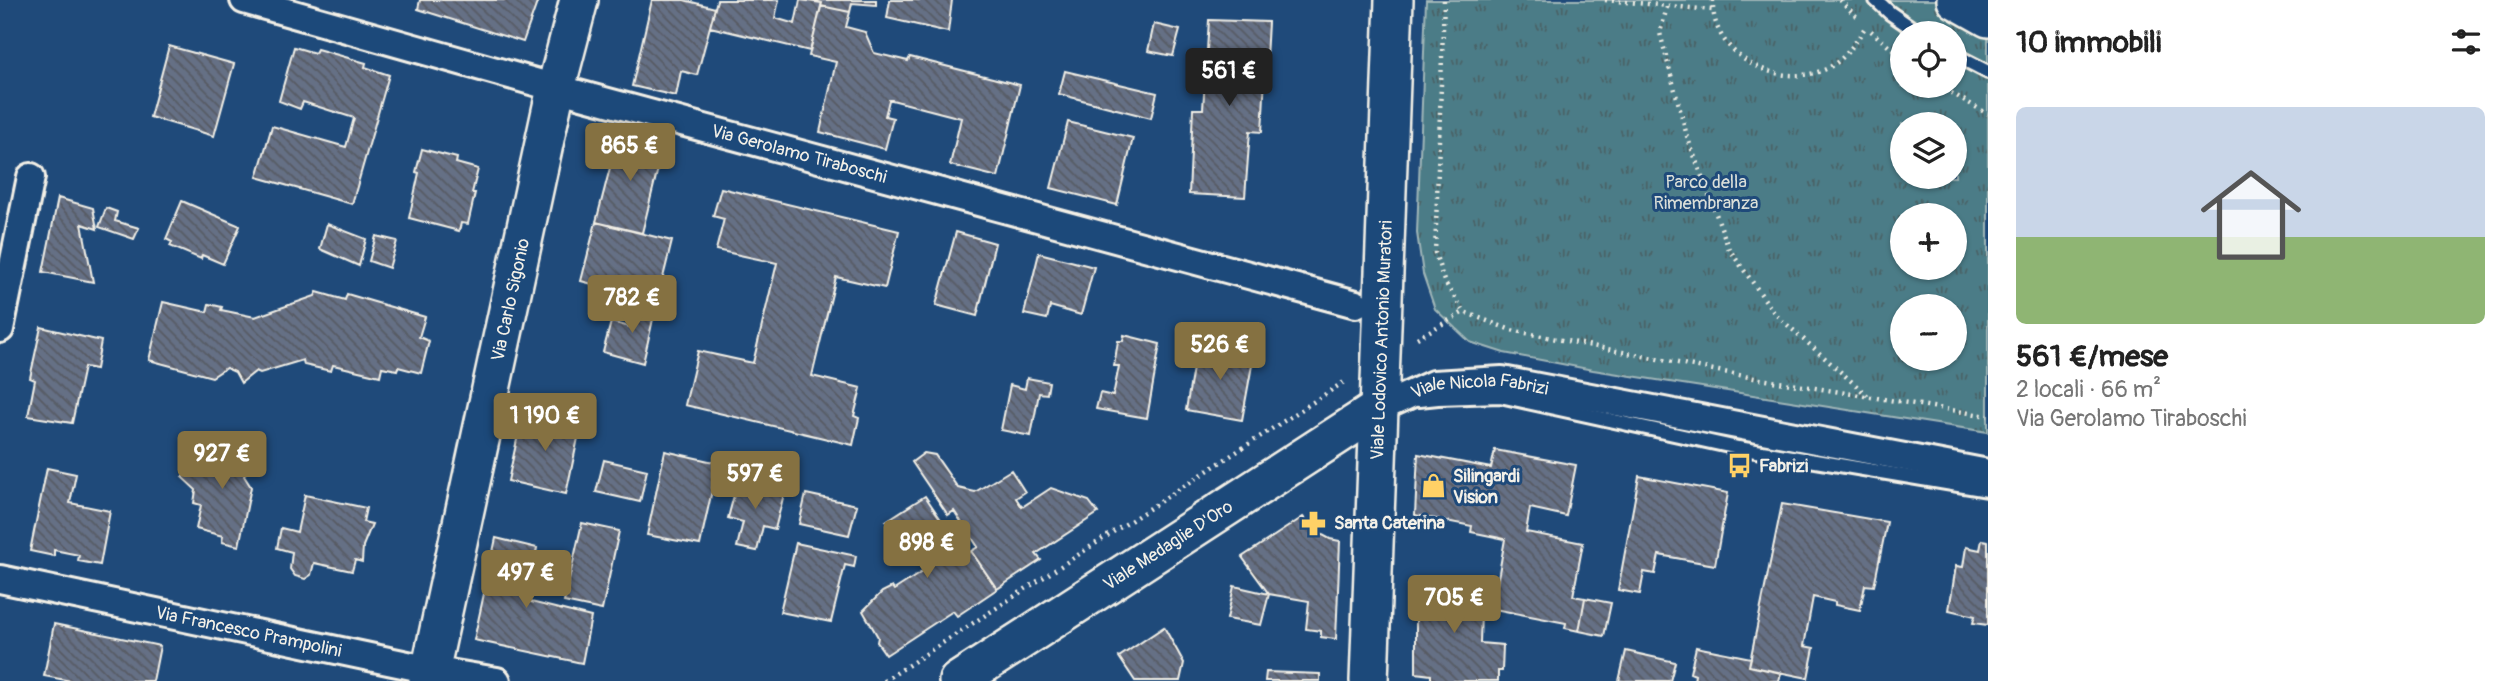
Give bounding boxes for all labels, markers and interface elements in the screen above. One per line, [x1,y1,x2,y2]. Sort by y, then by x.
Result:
map controls [1890,21,1967,371]
button: locate [1890,21,1967,98]
icon: filters [2447,23,2485,61]
text: 10 immobili [2016,24,2161,61]
pin: 561 € [1180,48,1278,108]
text: 561 € [1201,56,1257,85]
button: layers [1890,112,1967,189]
street label: Via Gerolamo Tiraboschi [709,119,889,188]
pin: 865 € [581,124,679,183]
text: 865 € [601,131,659,160]
icon: home [2188,152,2314,278]
park label: Parco della Rimembranza [1654,171,1758,215]
button: + [1890,203,1967,280]
street label: Viale Lodovico Antonio Muratori [1366,220,1397,461]
street label: Via Carlo Sigonio [486,236,535,364]
pin: 782 € [583,276,681,335]
text: 782 € [604,283,660,312]
button: − [1890,294,1967,371]
pin: 526 € [1171,322,1269,382]
text: 526 € [1191,330,1249,359]
text: 561 €/mese [2016,338,2168,375]
street label: Viale Nicola Fabrizi [1407,368,1551,404]
text: 2 locali · 66 m² [2016,375,2161,404]
pin: 1 190 € [480,393,610,453]
text: 1 190 € [510,401,580,430]
text: Via Gerolamo Tiraboschi [2016,404,2247,433]
pin: 927 € [173,432,271,491]
text: 927 € [193,439,251,468]
pin: 597 € [706,452,804,511]
bus stop icon: Fabrizi [1725,452,1753,480]
place label: Fabrizi [1759,455,1808,478]
text: 597 € [727,459,783,488]
place label: Silingardi Vision [1453,465,1520,509]
shop icon: Silingardi Vision [1419,472,1447,500]
street label: Viale Medaglie D'Oro [1099,495,1237,596]
pharmacy icon: Santa Caterina [1300,509,1328,537]
place label: Santa Caterina [1334,512,1446,535]
pin: 898 € [878,520,976,580]
text: 898 € [899,528,955,557]
pin: 497 € [477,550,575,610]
text: 497 € [497,558,555,587]
pin: 705 € [1405,576,1503,635]
text: 705 € [1424,583,1484,612]
street label: Via Francesco Prampolini [153,601,344,662]

